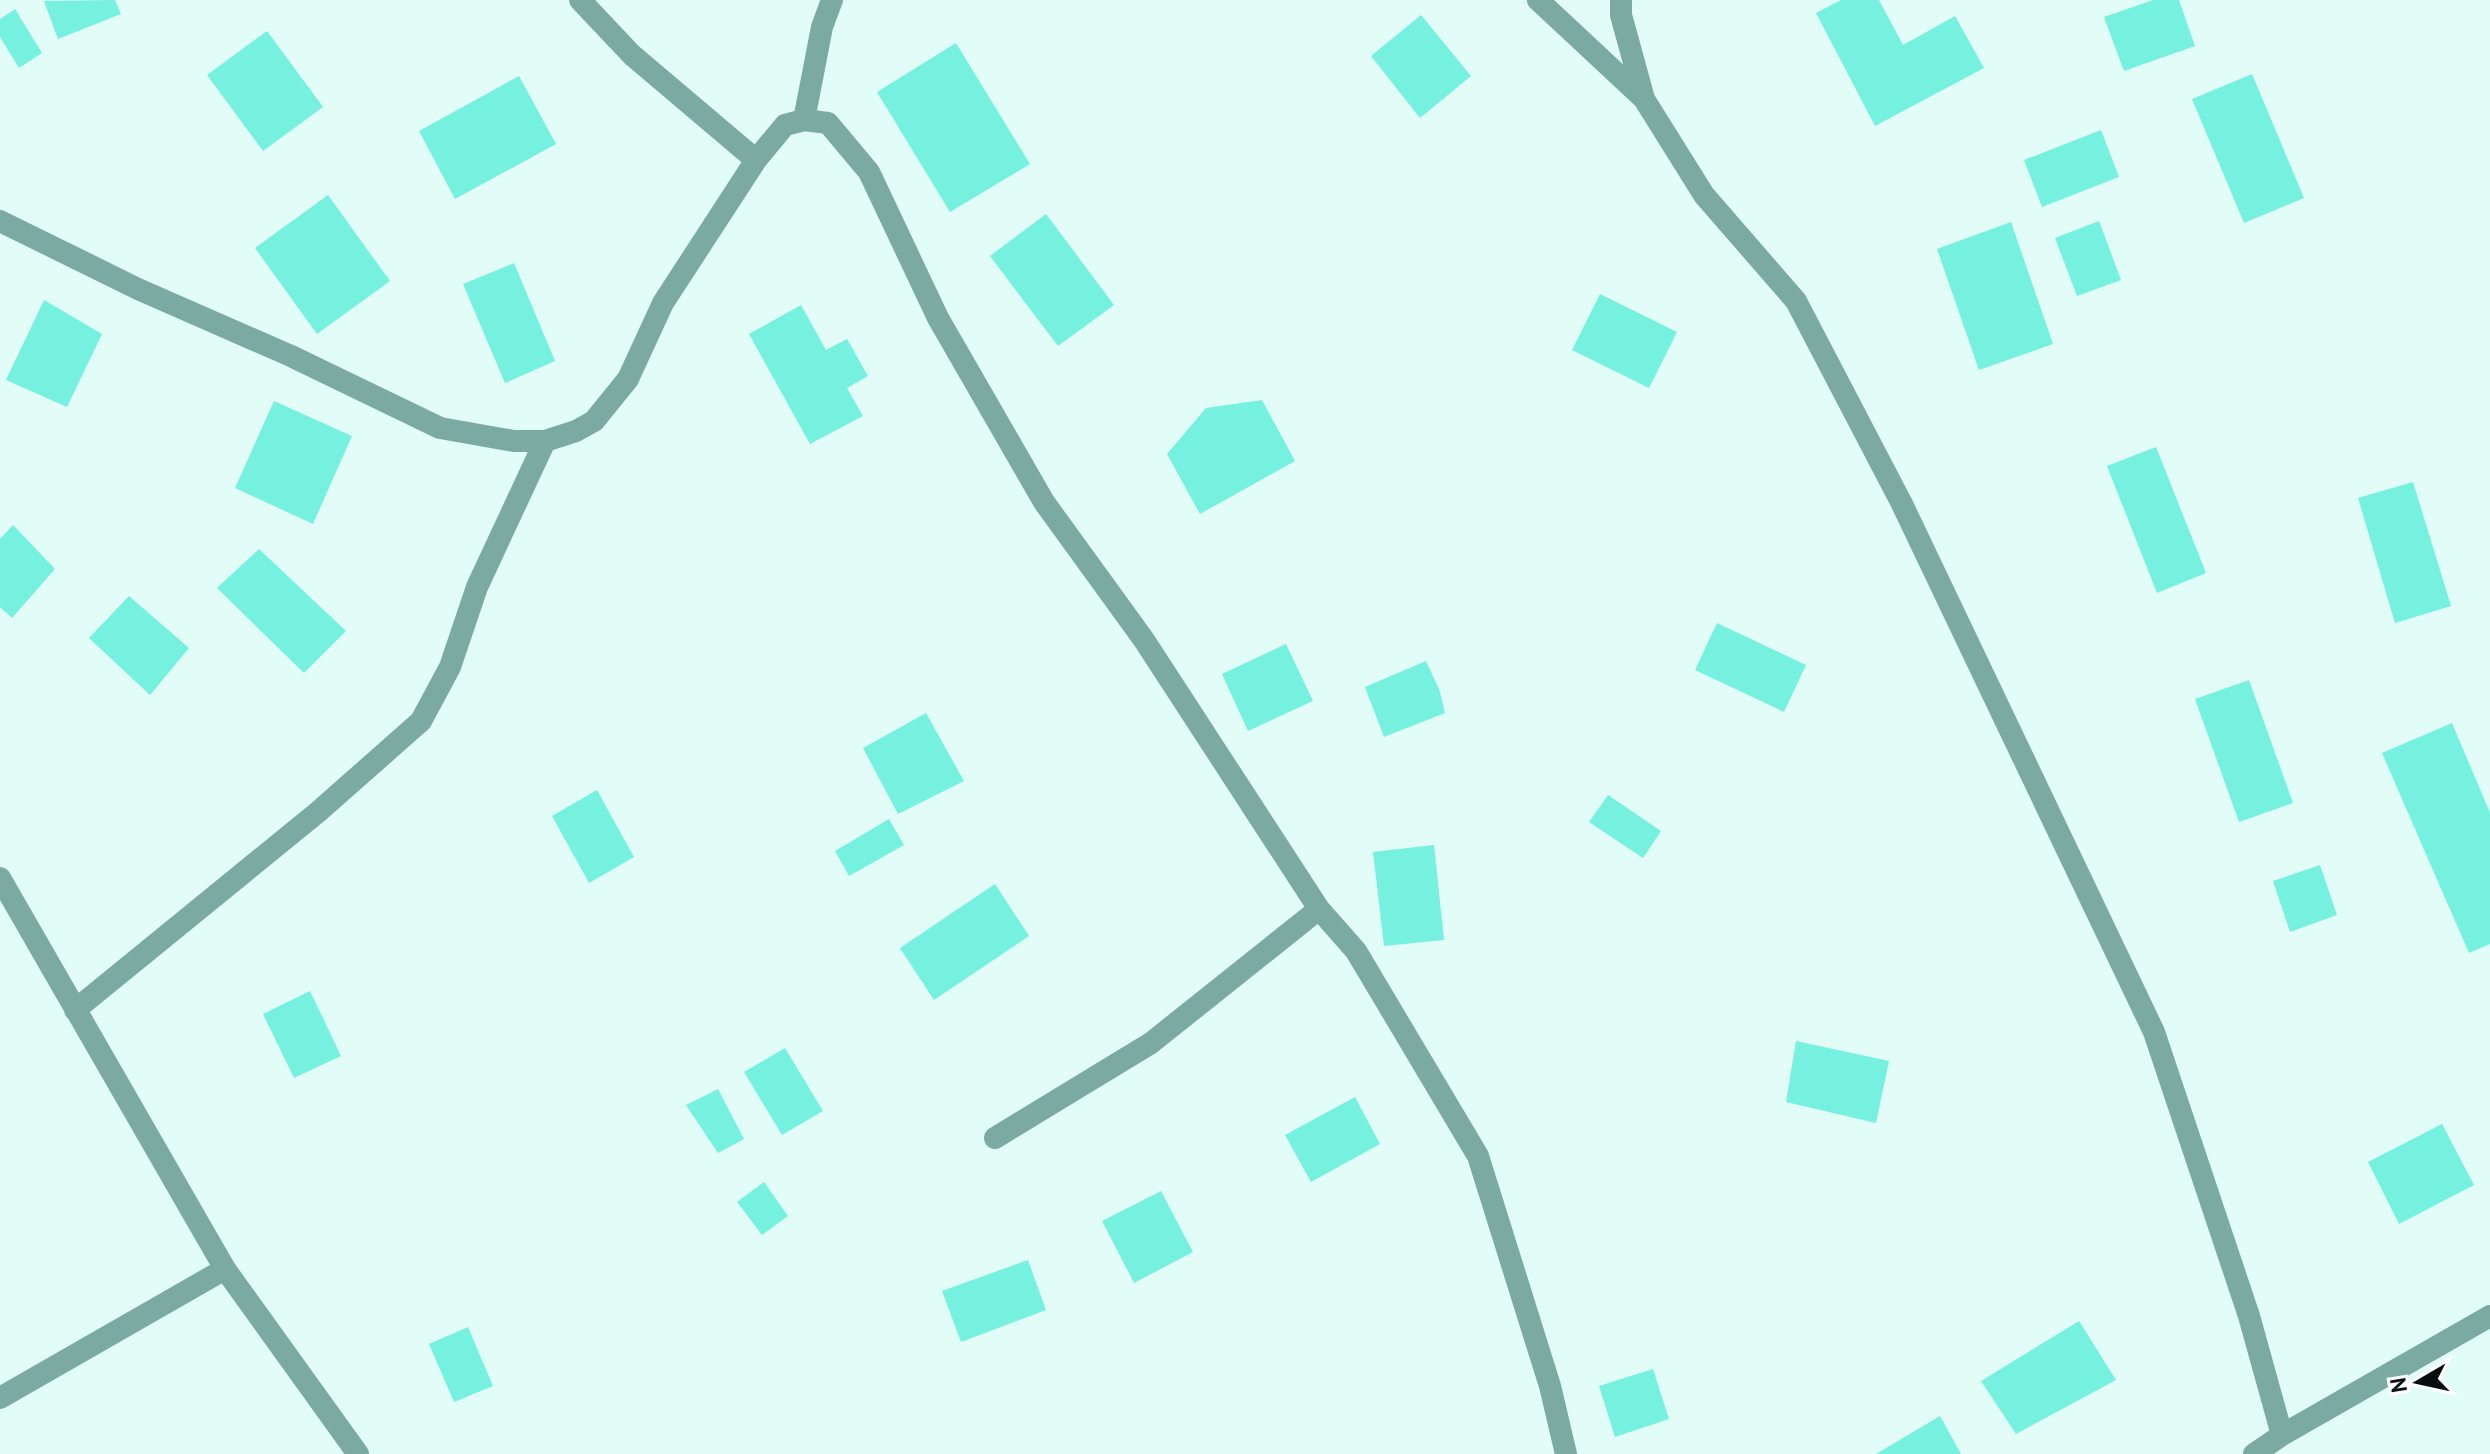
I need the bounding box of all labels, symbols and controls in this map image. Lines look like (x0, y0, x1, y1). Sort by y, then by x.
north arrow (2378, 1342, 2458, 1422)
text: N (2383, 1376, 2413, 1394)

